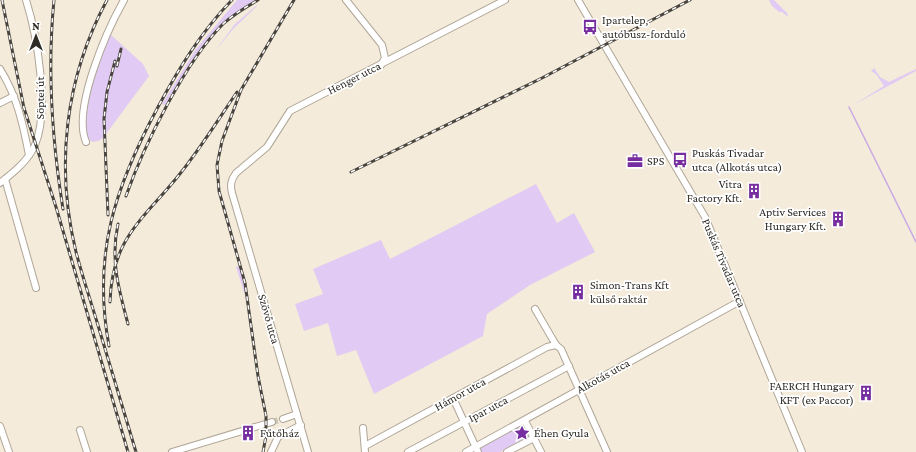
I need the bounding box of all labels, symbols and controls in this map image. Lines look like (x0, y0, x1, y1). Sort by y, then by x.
place label: Ipartelep, autóbusz-forduló (602, 13, 686, 41)
north arrow (16, 16, 56, 56)
bus stop icon: Ipartelep, autóbusz-forduló (581, 18, 599, 36)
text: N (32, 20, 40, 32)
street label: Henger utca (325, 58, 383, 97)
street label: Söptei út (33, 76, 47, 119)
place label: Puskás Tivadar utca (Alkotás utca) (692, 146, 782, 174)
bus stop icon: Puskás Tivadar utca (Alkotás utca) (671, 151, 689, 169)
office icon: SPS (626, 152, 644, 170)
place label: SPS (647, 154, 665, 168)
place label: Vitra Factory Kft. (687, 177, 742, 205)
building icon: Vitra Factory Kft. (745, 182, 763, 200)
place label: Aptiv Services Hungary Kft. (759, 205, 826, 233)
building icon: Aptiv Services Hungary Kft. (829, 210, 847, 228)
street label: Puskás Tivadar utca (699, 216, 749, 310)
place label: Simon-Trans Kft külső raktár (590, 278, 670, 306)
building icon: Simon-Trans Kft külső raktár (569, 283, 587, 301)
street label: Szövő utca (255, 293, 283, 346)
street label: Alkotás utca (574, 355, 632, 396)
street label: Hámor utca (432, 374, 488, 414)
place label: FAERCH Hungary KFT (ex Paccor) (769, 379, 854, 407)
building icon: FAERCH Hungary KFT (ex Paccor) (857, 384, 875, 402)
street label: Ipar utca (466, 393, 511, 425)
building icon: Fűtőház (239, 424, 257, 442)
place icon: Éhen Gyula (513, 424, 531, 442)
place label: Fűtőház (260, 426, 299, 440)
place label: Éhen Gyula (534, 426, 589, 440)

